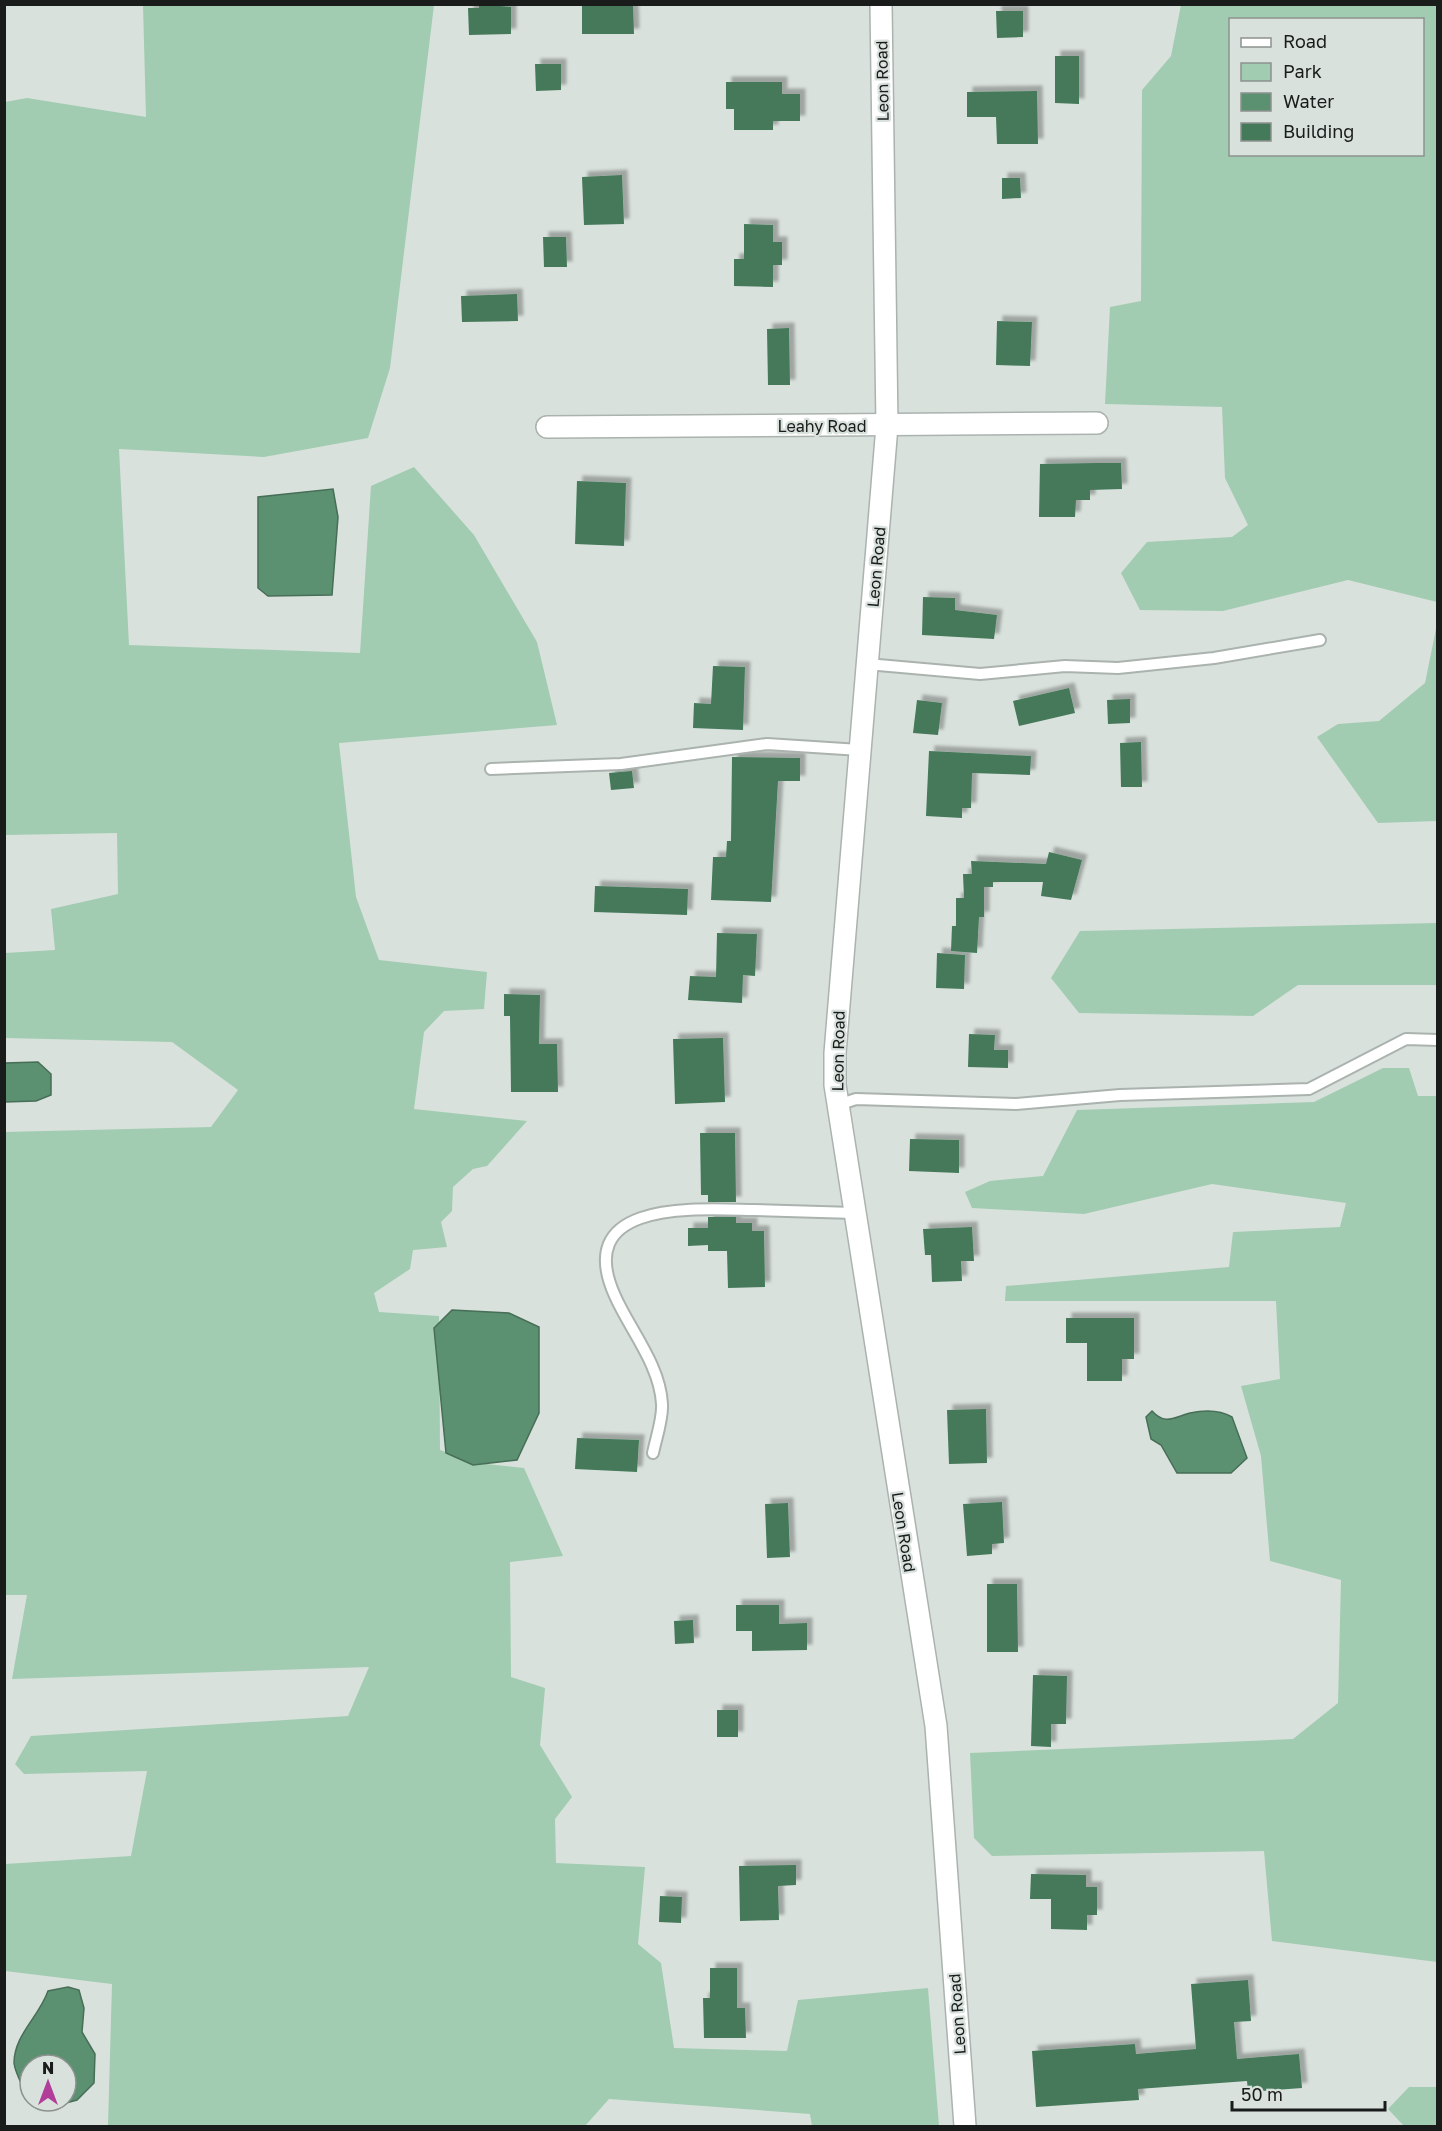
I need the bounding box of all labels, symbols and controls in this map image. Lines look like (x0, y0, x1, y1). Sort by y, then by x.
legend (1229, 18, 1424, 156)
text: Road (1283, 30, 1327, 52)
street label: Leon Road (871, 40, 893, 122)
text: Park (1283, 60, 1322, 82)
text: Water (1283, 90, 1334, 112)
text: Building (1283, 120, 1354, 142)
street label: Leahy Road (778, 416, 866, 436)
street label: Leon Road (863, 526, 889, 608)
street label: Leon Road (827, 1010, 849, 1092)
street label: Leon Road (888, 1490, 920, 1574)
street label: Leon Road (944, 1973, 970, 2055)
north arrow (18, 2053, 78, 2113)
text: N (42, 2058, 54, 2078)
scale bar (1232, 2074, 1385, 2112)
text: 50 m (1241, 2083, 1283, 2105)

